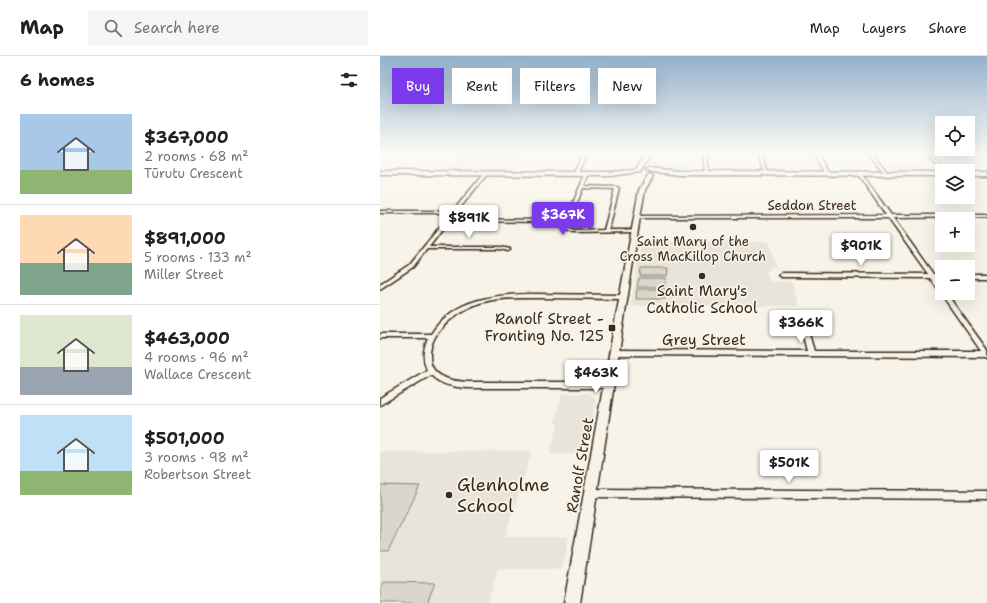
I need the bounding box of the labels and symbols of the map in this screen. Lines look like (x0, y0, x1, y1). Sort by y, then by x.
street label: Seddon Street (768, 197, 857, 214)
pin: $367K (535, 202, 591, 236)
pin: $891K (441, 205, 497, 239)
marker: Saint Mary of the Cross MacKillop Church (688, 222, 698, 232)
place label: Saint Mary of the Cross MacKillop Church (620, 233, 766, 265)
pin: $901K (833, 233, 889, 267)
marker: Saint Mary's Catholic School (697, 271, 707, 281)
place label: Saint Mary's Catholic School (647, 281, 758, 318)
place label: Ranolf Street - Fronting No. 125 (485, 309, 604, 346)
pin: $366K (773, 310, 829, 344)
marker: Ranolf Street - Fronting No. 125 (607, 323, 617, 333)
street label: Grey Street (662, 330, 746, 350)
pin: $463K (568, 360, 624, 394)
street label: Ranolf Street (562, 416, 598, 514)
pin: $501K (761, 450, 817, 484)
place label: Glenholme School (457, 473, 550, 518)
marker: Glenholme School (444, 490, 454, 500)

